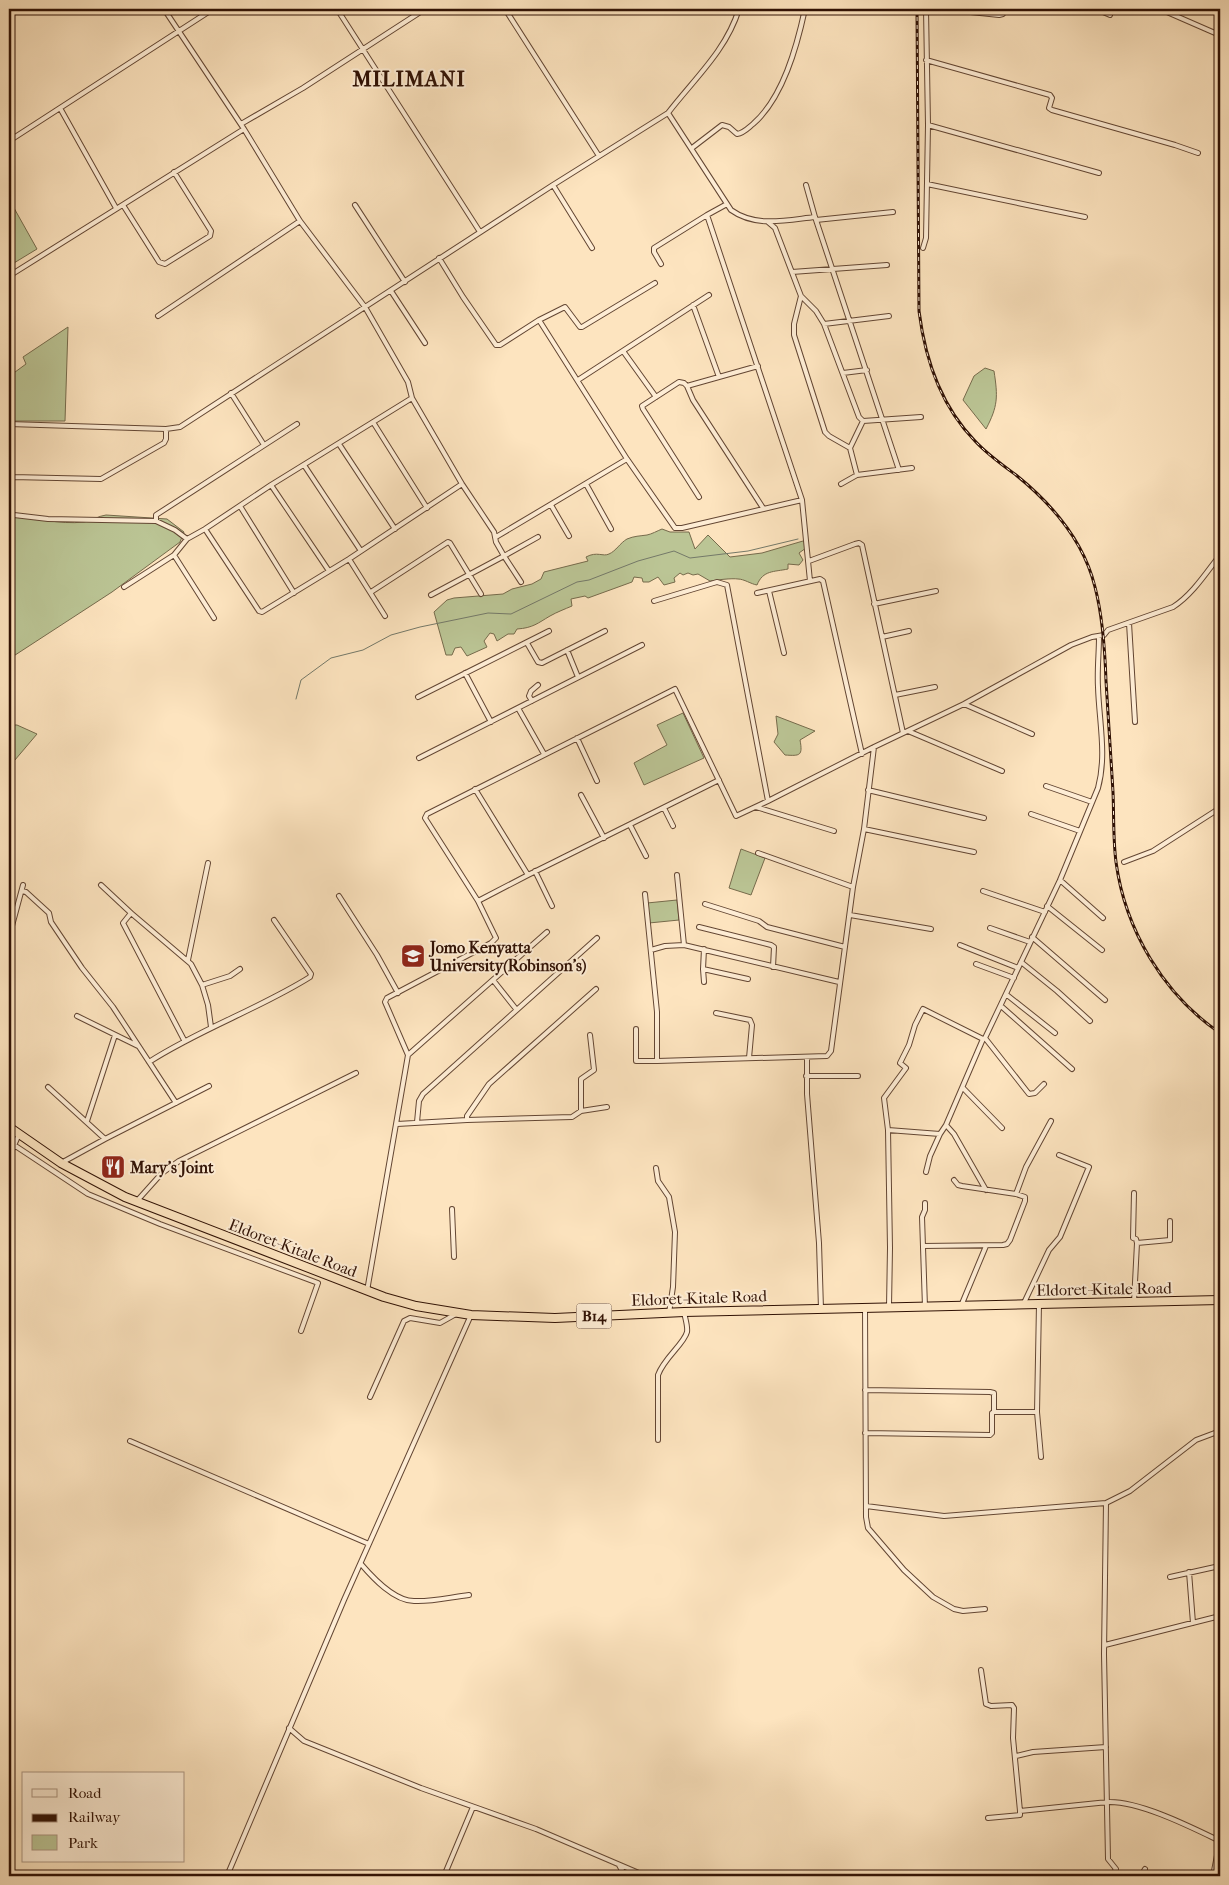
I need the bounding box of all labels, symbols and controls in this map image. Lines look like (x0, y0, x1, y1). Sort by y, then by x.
district label: MILIMANI (351, 67, 466, 91)
place label: Jomo Kenyatta University(Robinson's) (428, 938, 586, 976)
school or university icon: Jomo Kenyatta University(Robinson's) (400, 943, 426, 969)
restaurant icon: Mary's Joint (100, 1154, 126, 1180)
place label: Mary's Joint (129, 1158, 214, 1178)
street label: Eldoret-Kitale Road (226, 1215, 360, 1281)
street label: Eldoret-Kitale Road (1036, 1278, 1172, 1300)
street label: Eldoret-Kitale Road (631, 1286, 768, 1310)
road number: B14 (576, 1304, 612, 1328)
legend (22, 1772, 185, 1862)
text: Road (68, 1784, 102, 1802)
text: Railway (68, 1808, 121, 1826)
text: Park (68, 1834, 98, 1852)

